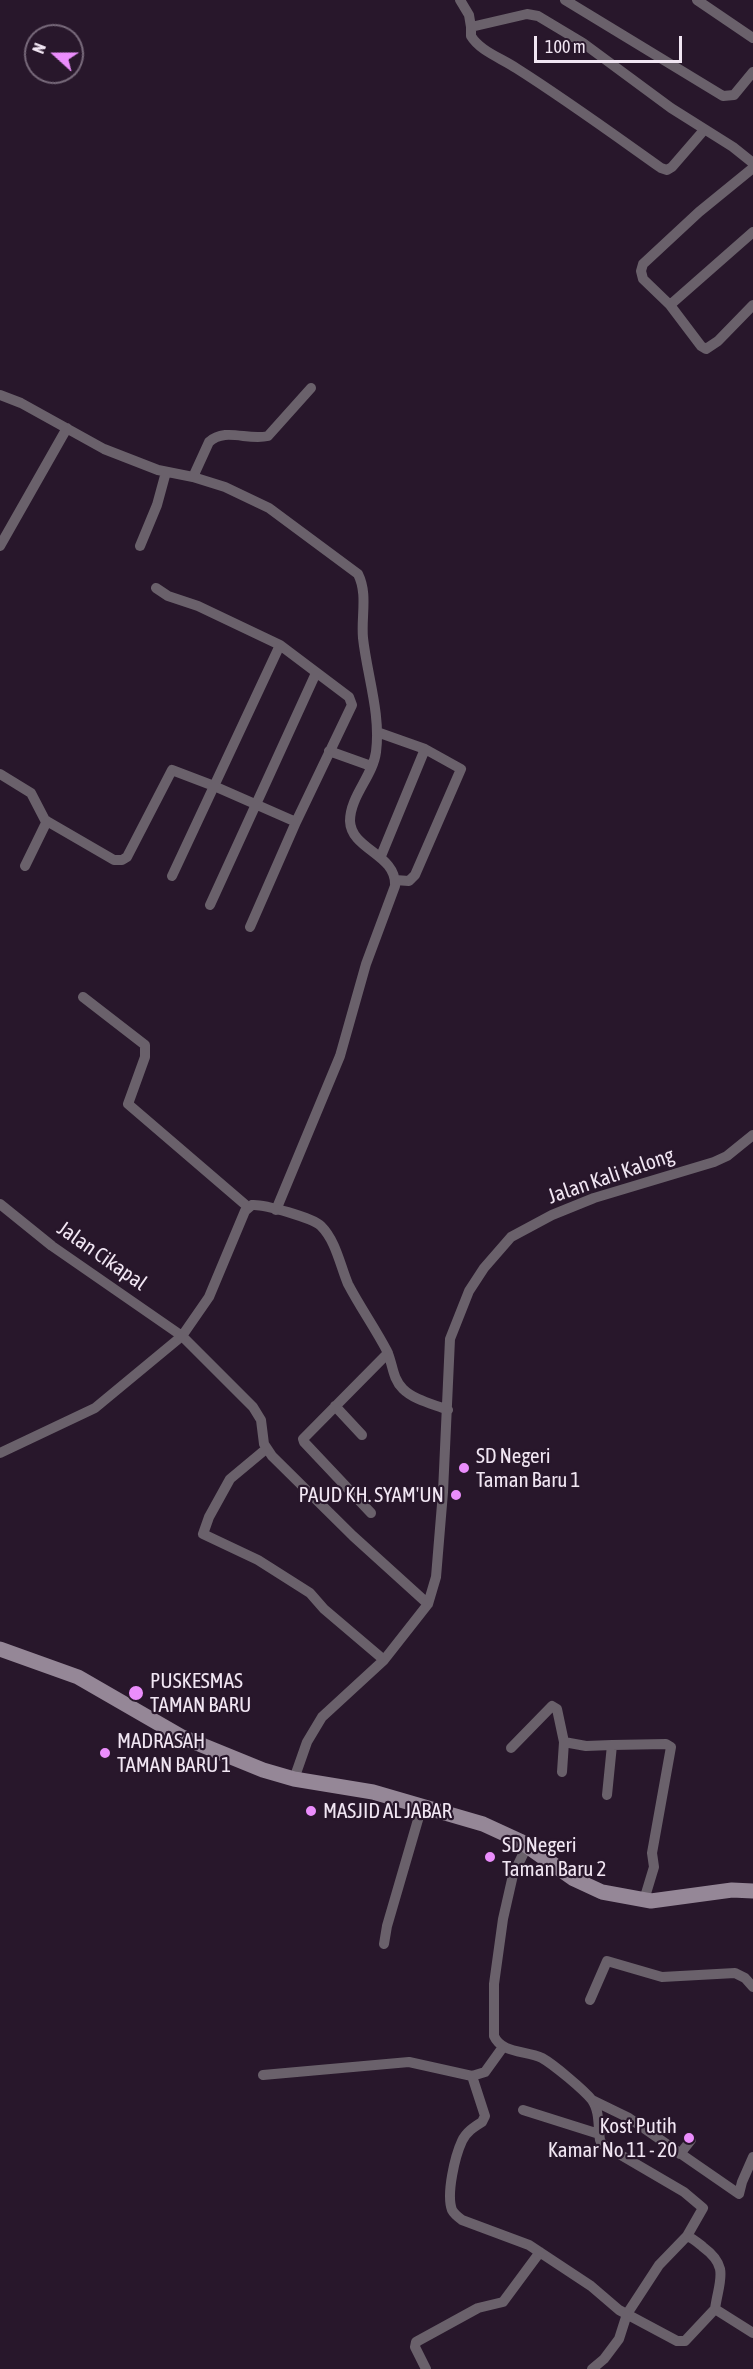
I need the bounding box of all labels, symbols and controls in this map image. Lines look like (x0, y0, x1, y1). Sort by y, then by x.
north arrow (24, 24, 84, 84)
scale bar (537, 24, 686, 62)
text: 100 m (545, 36, 586, 57)
text: N (29, 41, 49, 56)
street label: Jalan Kali Kalong (545, 1143, 677, 1209)
street label: Jalan Cikapal (52, 1216, 152, 1296)
place label: SD Negeri Taman Baru 1 (476, 1443, 580, 1493)
marker: SD Negeri Taman Baru 1 (457, 1461, 471, 1475)
place label: PAUD KH. SYAM'UN (298, 1482, 444, 1508)
marker: PAUD KH. SYAM'UN (449, 1488, 463, 1502)
place label: PUSKESMAS TAMAN BARU (150, 1668, 251, 1718)
marker: PUSKESMAS TAMAN BARU (127, 1684, 145, 1702)
place label: MADRASAH TAMAN BARU 1 (117, 1728, 231, 1778)
marker: MADRASAH TAMAN BARU 1 (98, 1746, 112, 1760)
place label: MASJID AL JABAR (323, 1798, 452, 1824)
marker: MASJID AL JABAR (304, 1804, 318, 1818)
place label: SD Negeri Taman Baru 2 (502, 1832, 606, 1882)
marker: SD Negeri Taman Baru 2 (483, 1850, 497, 1864)
place label: Kost Putih Kamar No 11 - 20 (548, 2113, 677, 2163)
marker: Kost Putih Kamar No 11 - 20 (682, 2131, 696, 2145)

